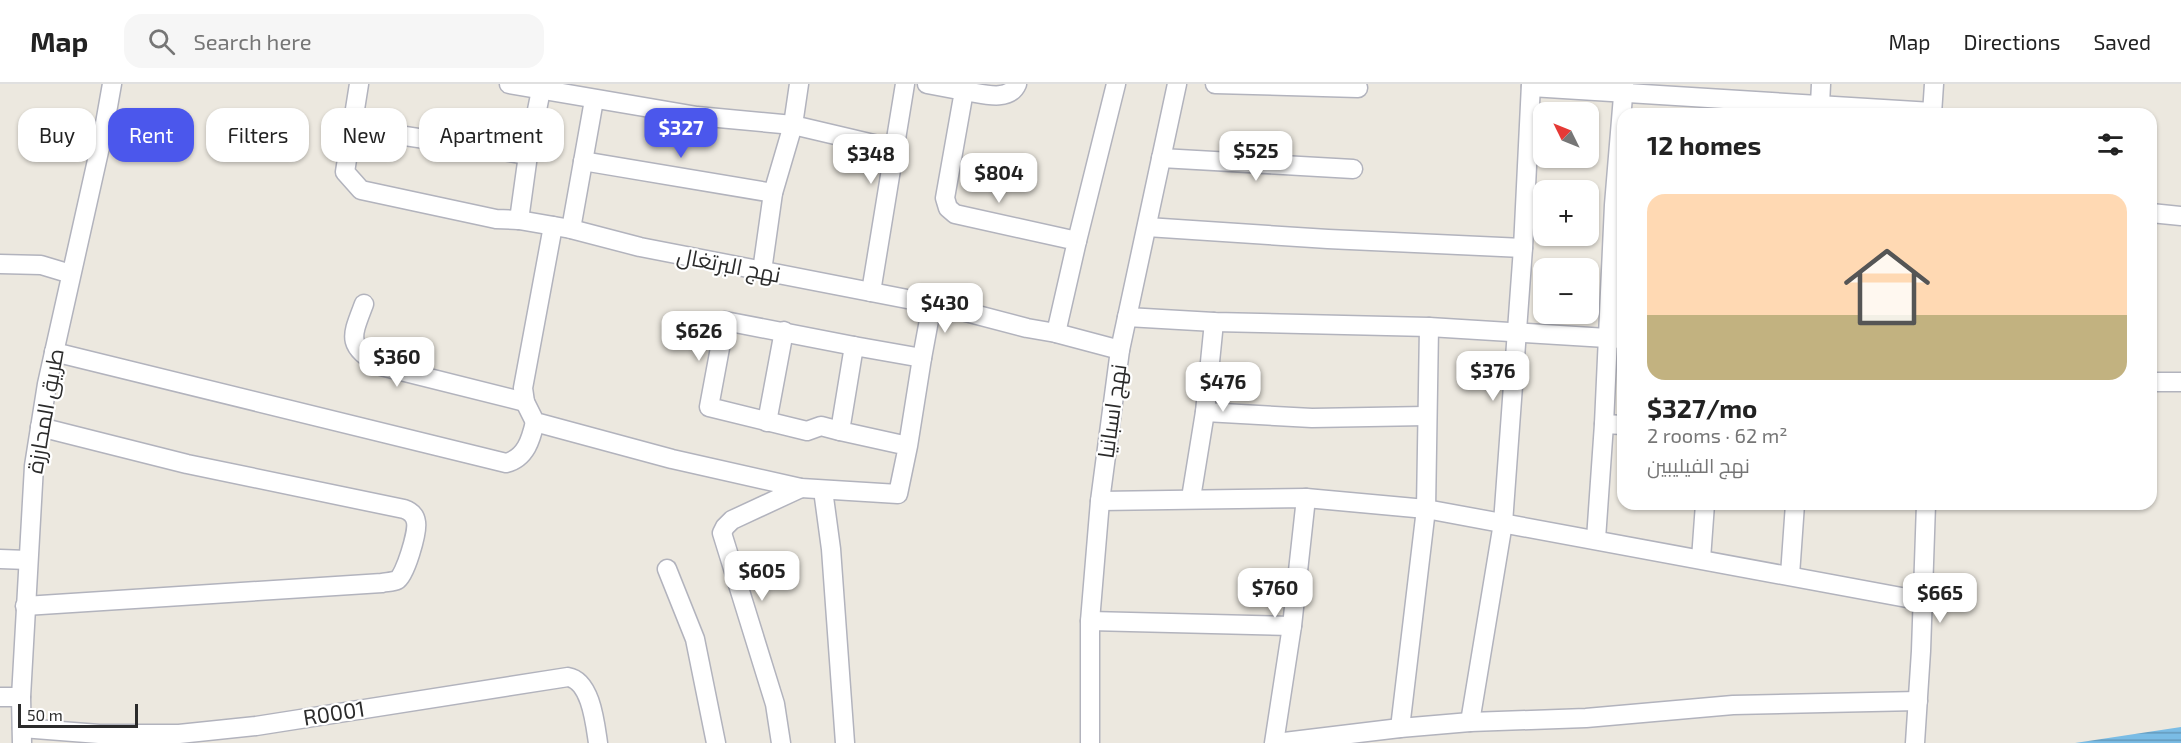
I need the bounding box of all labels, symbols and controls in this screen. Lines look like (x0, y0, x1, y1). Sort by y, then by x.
search box (124, 14, 544, 68)
text: Map (30, 24, 88, 58)
icon: search (145, 25, 178, 58)
text: Search here (193, 28, 312, 54)
text: Map (1888, 29, 1931, 54)
text: Directions (1964, 29, 2060, 54)
text: Saved (2093, 29, 2151, 54)
north arrow (1533, 102, 1599, 168)
map controls (1533, 102, 1599, 324)
chip: Buy (18, 108, 96, 162)
chip: Rent (108, 108, 194, 162)
chip: Filters (206, 108, 309, 162)
chip: New (321, 108, 407, 162)
chip: Apartment (419, 108, 564, 162)
pin: $327 (645, 108, 717, 159)
text: $327 (658, 115, 704, 139)
icon: filters (2094, 128, 2127, 161)
text: 12 homes (1647, 129, 1761, 160)
pin: $525 (1220, 131, 1292, 182)
pin: $348 (835, 134, 907, 185)
text: $525 (1233, 138, 1279, 162)
text: $348 (847, 141, 895, 165)
pin: $804 (963, 153, 1035, 204)
text: $804 (974, 160, 1024, 184)
button: + (1533, 180, 1599, 246)
icon: home (1833, 233, 1941, 341)
street label: نهج البرتغال (675, 241, 783, 290)
button: − (1533, 258, 1599, 324)
pin: $430 (909, 283, 981, 334)
text: $430 (921, 290, 969, 314)
pin: $626 (663, 311, 735, 362)
text: $626 (676, 318, 722, 342)
pin: $360 (361, 337, 433, 388)
text: $360 (373, 344, 421, 368)
street label: طريق المحارزة (20, 346, 70, 476)
pin: $376 (1457, 351, 1529, 402)
text: $376 (1470, 358, 1516, 382)
street label: نهج اسبانيا (1092, 362, 1133, 460)
pin: $476 (1187, 362, 1259, 413)
text: $476 (1200, 369, 1246, 393)
text: $327/mo (1647, 392, 1757, 423)
text: 2 rooms · 62 m² (1647, 423, 1787, 447)
text: نهج الفيليبين (1647, 453, 1750, 477)
pin: $605 (726, 551, 798, 602)
text: $605 (738, 558, 786, 582)
pin: $760 (1239, 568, 1311, 619)
pin: $665 (1904, 573, 1976, 624)
text: $760 (1252, 575, 1298, 599)
text: $665 (1917, 580, 1963, 604)
street label: R0001 (301, 694, 367, 730)
scale bar (18, 701, 138, 728)
text: 50 m (27, 705, 63, 724)

